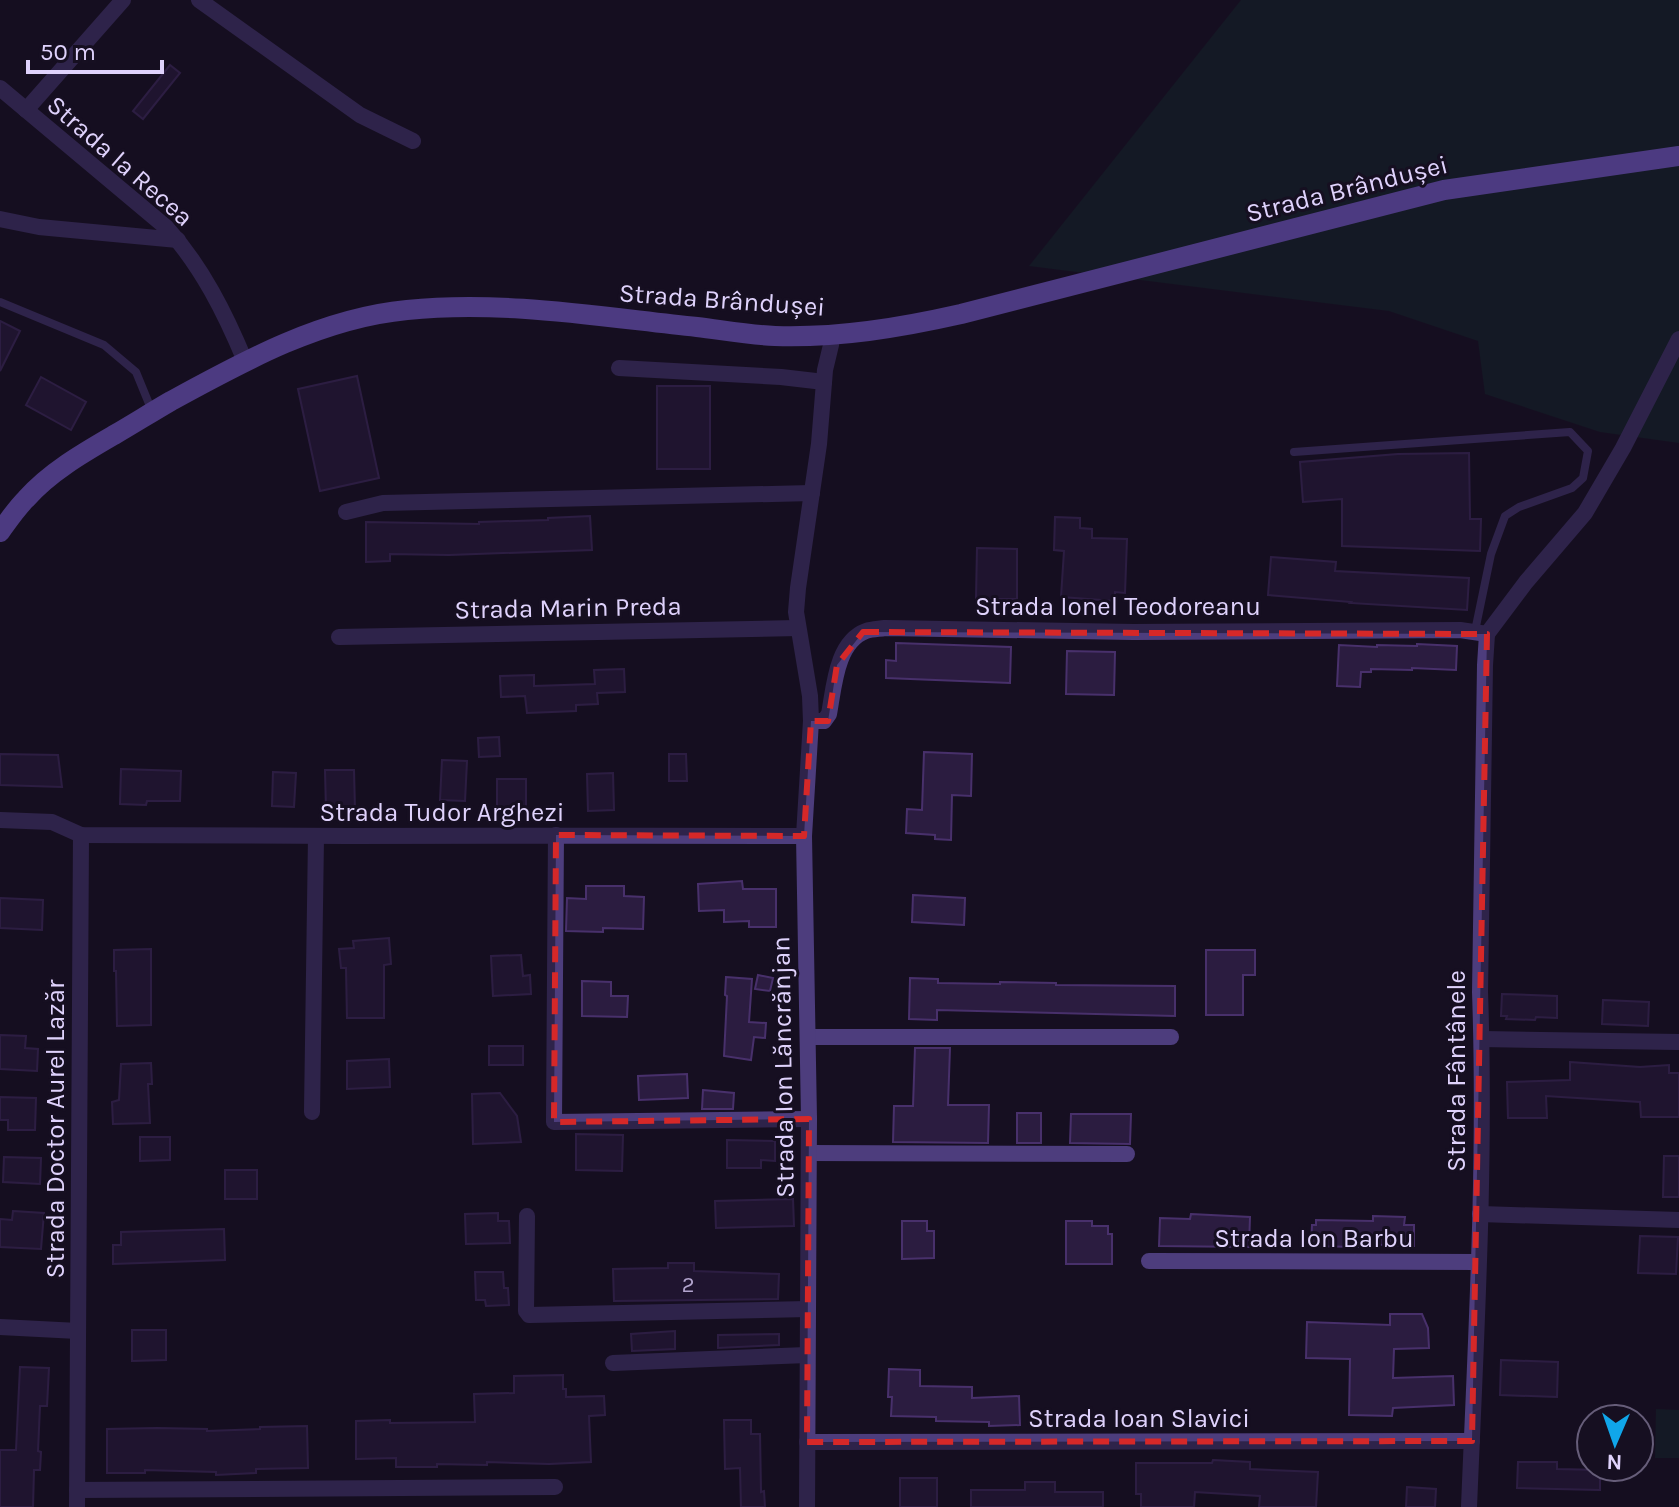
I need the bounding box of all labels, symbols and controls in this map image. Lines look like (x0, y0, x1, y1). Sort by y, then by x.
scale bar (28, 24, 162, 74)
text: 50 m (40, 38, 96, 66)
street label: Strada la Recea (41, 89, 199, 233)
street label: Strada Brândușei (1243, 149, 1451, 229)
street label: Strada Brândușei (618, 277, 826, 323)
street label: Strada Marin Preda (454, 591, 682, 625)
street label: Strada Ionel Teodoreanu (975, 591, 1261, 622)
street label: Strada Tudor Arghezi (320, 797, 564, 828)
street label: Strada Ion Lăncrănjan (765, 936, 801, 1198)
street label: Strada Fântânele (1441, 970, 1472, 1172)
street label: Strada Doctor Aurel Lazăr (40, 979, 71, 1278)
street label: Strada Ion Barbu (1214, 1223, 1414, 1254)
house number: 2 (682, 1272, 694, 1298)
street label: Strada Ioan Slavici (1028, 1403, 1250, 1434)
north arrow (1575, 1403, 1655, 1483)
text: N (1606, 1449, 1623, 1475)

